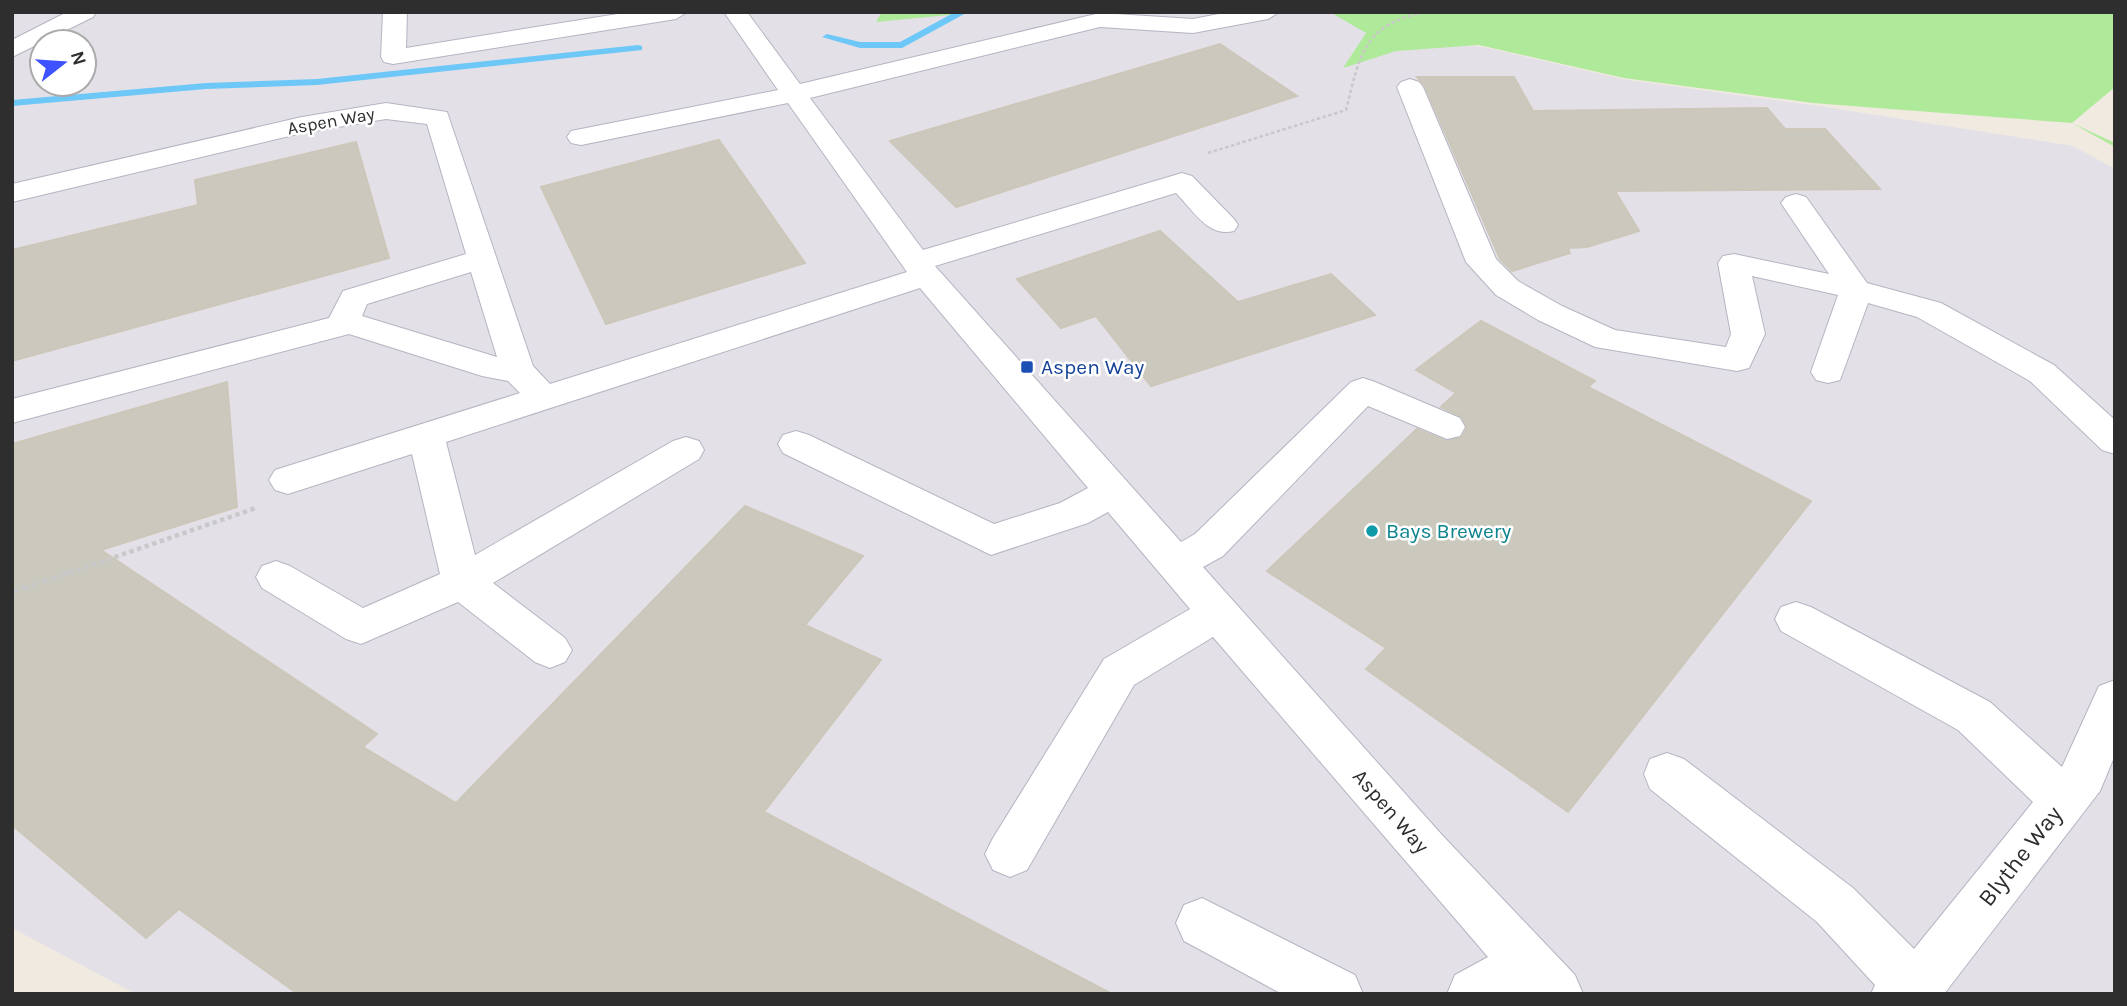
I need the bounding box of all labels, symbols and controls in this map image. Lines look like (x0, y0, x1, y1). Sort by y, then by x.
north arrow (28, 28, 98, 98)
text: N (66, 49, 91, 68)
street label: Aspen Way (286, 102, 377, 140)
place label: Aspen Way (1041, 355, 1144, 379)
marker: Aspen Way (1019, 359, 1035, 375)
place label: Bays Brewery (1386, 519, 1511, 543)
marker: Bays Brewery (1364, 523, 1380, 539)
street label: Aspen Way (1348, 764, 1434, 858)
street label: Blythe Way (1972, 800, 2068, 912)

